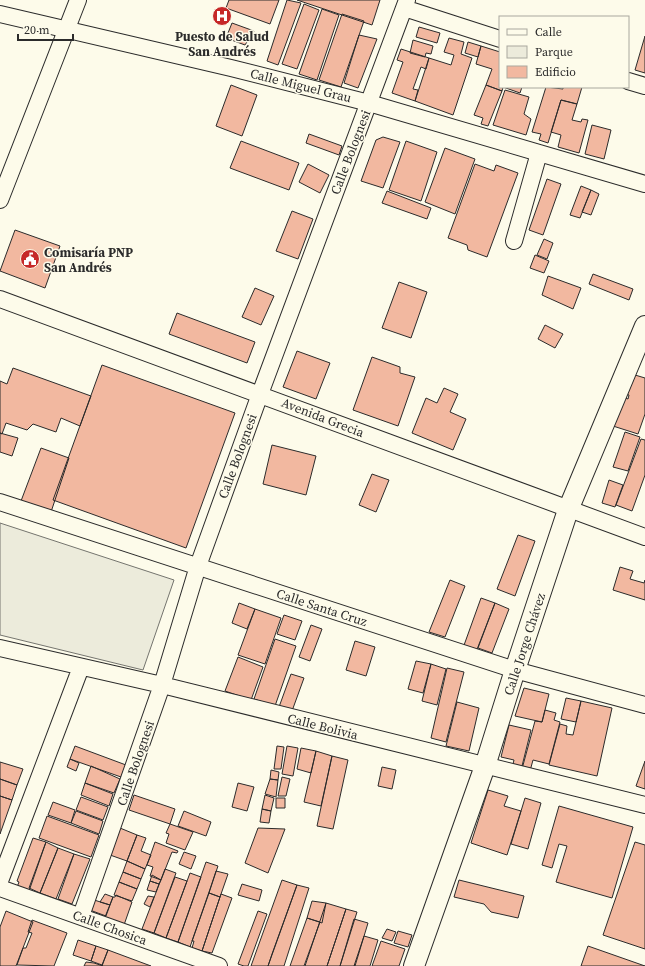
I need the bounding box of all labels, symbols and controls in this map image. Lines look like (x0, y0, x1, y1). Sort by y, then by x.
hospital icon: Puesto de Salud San Andrés (211, 5, 233, 27)
scale bar (18, 16, 73, 42)
legend (499, 16, 629, 88)
text: 20 m (24, 22, 50, 38)
text: Calle (535, 24, 562, 40)
place label: Puesto de Salud San Andrés (175, 28, 269, 60)
text: Parque (535, 44, 573, 60)
text: Edificio (535, 64, 576, 80)
street label: Calle Miguel Grau (248, 65, 354, 106)
street label: Calle Bolognesi (327, 107, 374, 197)
place label: Comisaría PNP San Andrés (44, 244, 133, 276)
public building icon: Comisaría PNP San Andrés (19, 248, 41, 270)
street label: Avenida Grecia (279, 394, 367, 441)
street label: Calle Bolognesi (214, 411, 261, 501)
street label: Calle Santa Cruz (274, 585, 369, 630)
street label: Calle Jorge Chávez (500, 591, 549, 698)
street label: Calle Bolivia (286, 710, 360, 744)
street label: Calle Bolognesi (113, 718, 158, 808)
street label: Calle Chosica (70, 906, 150, 949)

